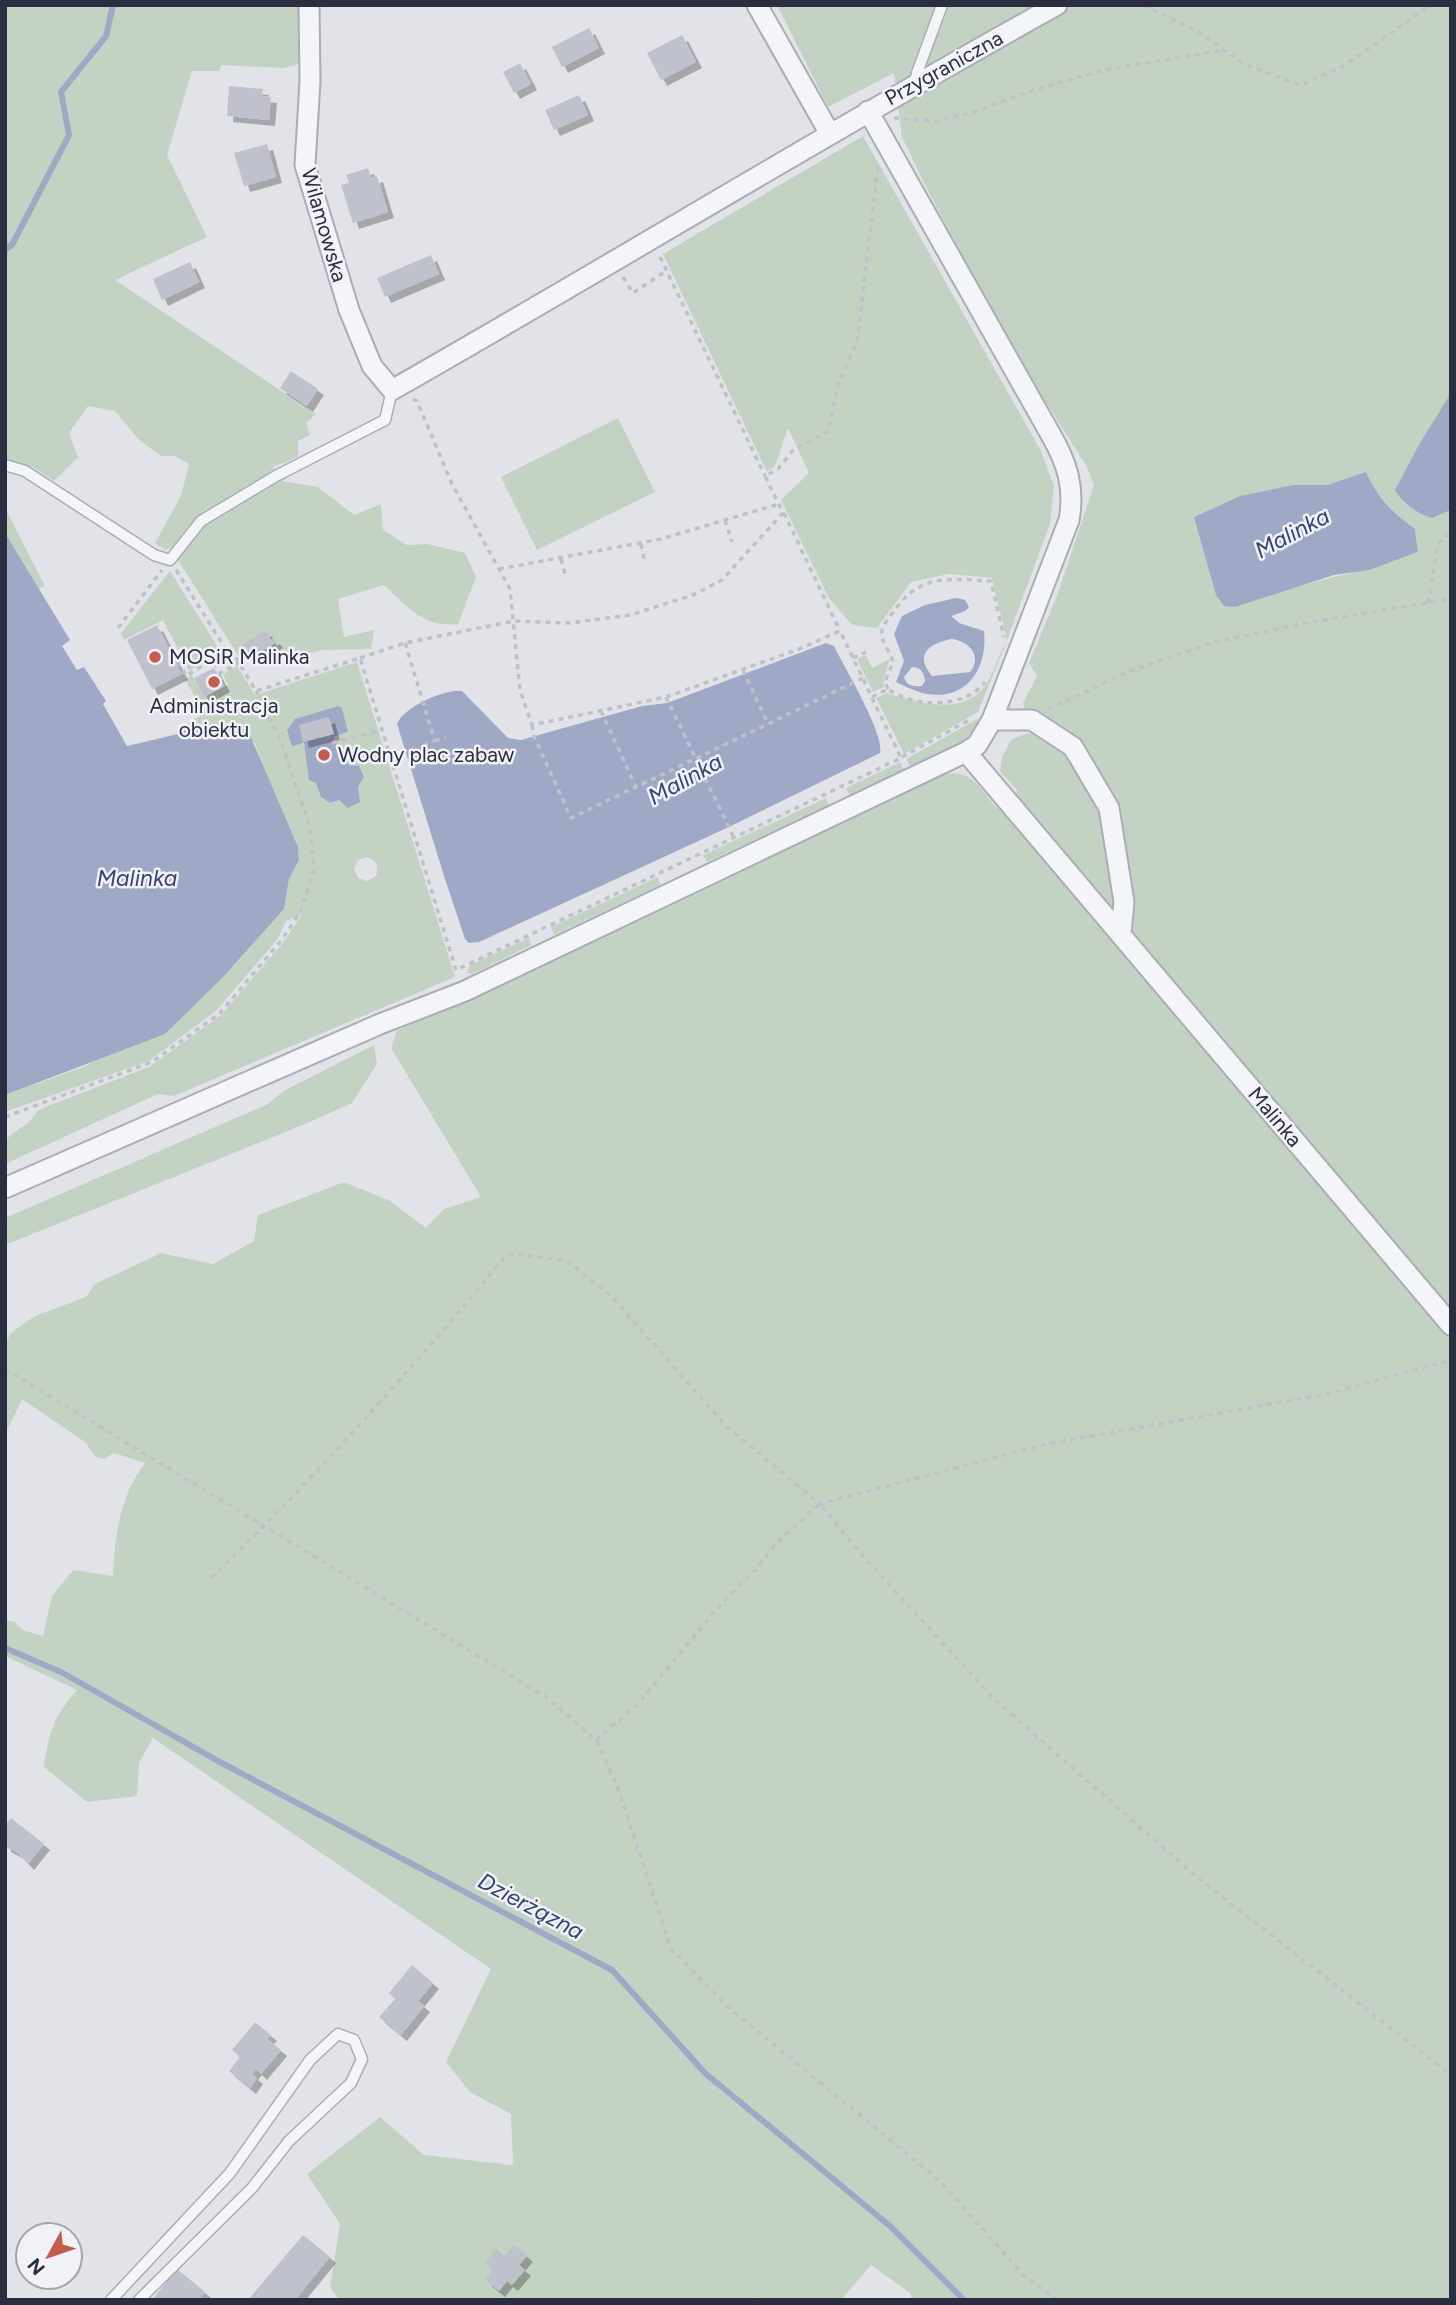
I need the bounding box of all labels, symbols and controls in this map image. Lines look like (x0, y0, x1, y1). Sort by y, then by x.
street label: Przygraniczna (880, 25, 1007, 110)
street label: Wilamowska (296, 165, 353, 285)
water label: Malinka (1250, 502, 1334, 564)
place label: MOSiR Malinka (169, 644, 310, 669)
marker: MOSiR Malinka (147, 649, 163, 665)
marker: Administracja obiektu (206, 674, 222, 690)
place label: Administracja obiektu (150, 693, 278, 742)
place label: Wodny plac zabaw (338, 742, 515, 767)
marker: Wodny plac zabaw (316, 747, 332, 763)
water label: Malinka (643, 747, 727, 811)
water label: Malinka (97, 864, 177, 892)
street label: Malinka (1243, 1082, 1308, 1152)
water label: Dzierżązna (474, 1867, 588, 1945)
north arrow (14, 2221, 84, 2291)
text: N (23, 2254, 50, 2280)

